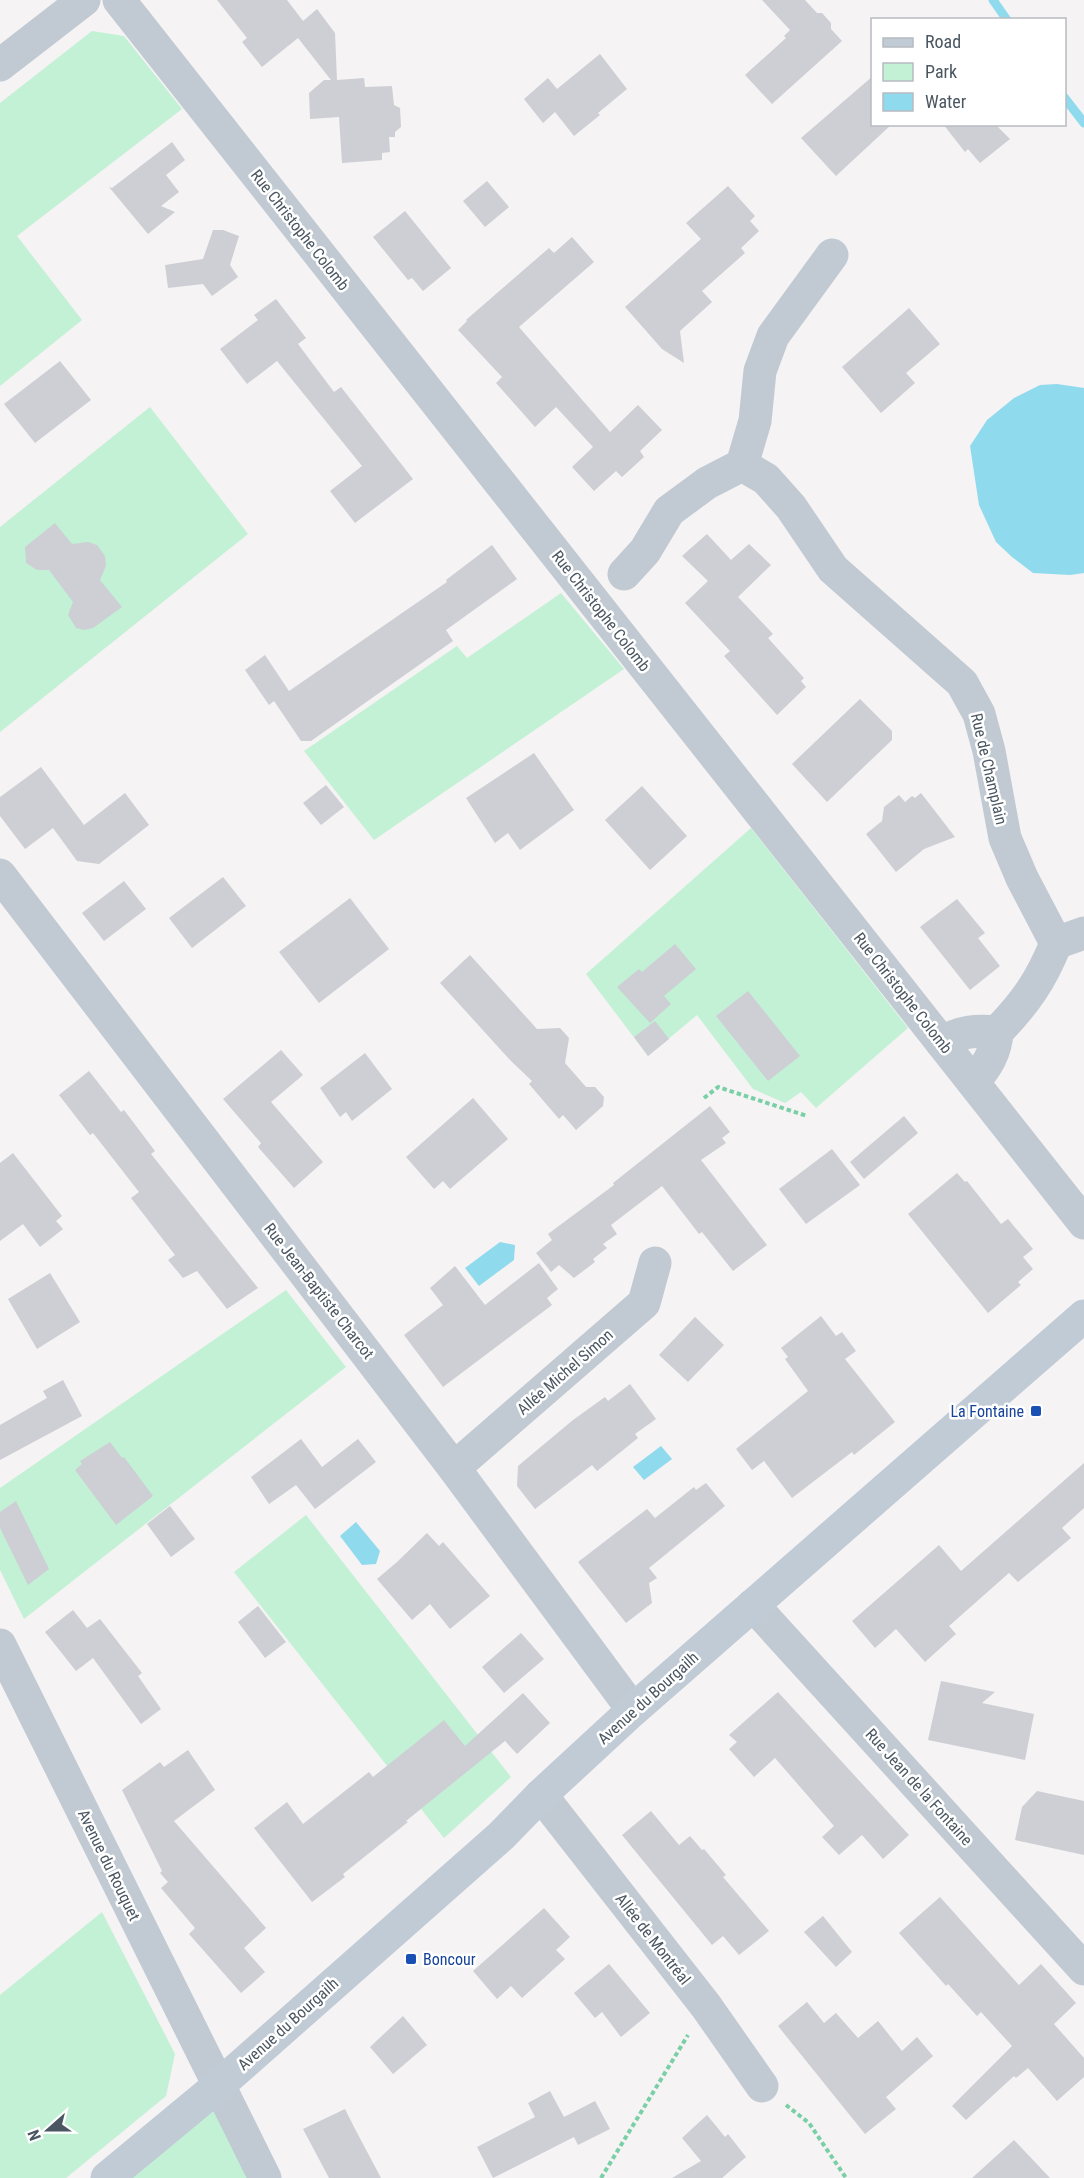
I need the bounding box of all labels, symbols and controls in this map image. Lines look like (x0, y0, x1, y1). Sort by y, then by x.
legend (871, 18, 1066, 126)
text: Road (925, 31, 961, 52)
text: Park (925, 61, 957, 82)
text: Water (925, 91, 967, 112)
street label: Rue Christophe Colomb (247, 166, 353, 294)
street label: Rue Christophe Colomb (548, 547, 654, 675)
street label: Rue de Champlain (967, 711, 1011, 827)
street label: Rue Christophe Colomb (850, 929, 956, 1057)
street label: Rue Jean-Baptiste Charcot (260, 1219, 378, 1363)
street label: Allée Michel Simon (513, 1325, 617, 1419)
place label: La Fontaine (950, 1402, 1024, 1421)
marker: La Fontaine (1029, 1404, 1043, 1418)
street label: Avenue du Bourgailh (594, 1648, 702, 1748)
street label: Rue Jean de la Fontaine (862, 1725, 976, 1849)
street label: Avenue du Rouquet (74, 1806, 144, 1924)
street label: Allée de Montréal (611, 1890, 695, 1988)
place label: Boncour (423, 1950, 476, 1969)
marker: Boncour (404, 1952, 418, 1966)
street label: Avenue du Bourgailh (234, 1974, 342, 2074)
north arrow (18, 2100, 78, 2160)
text: N (24, 2127, 45, 2143)

